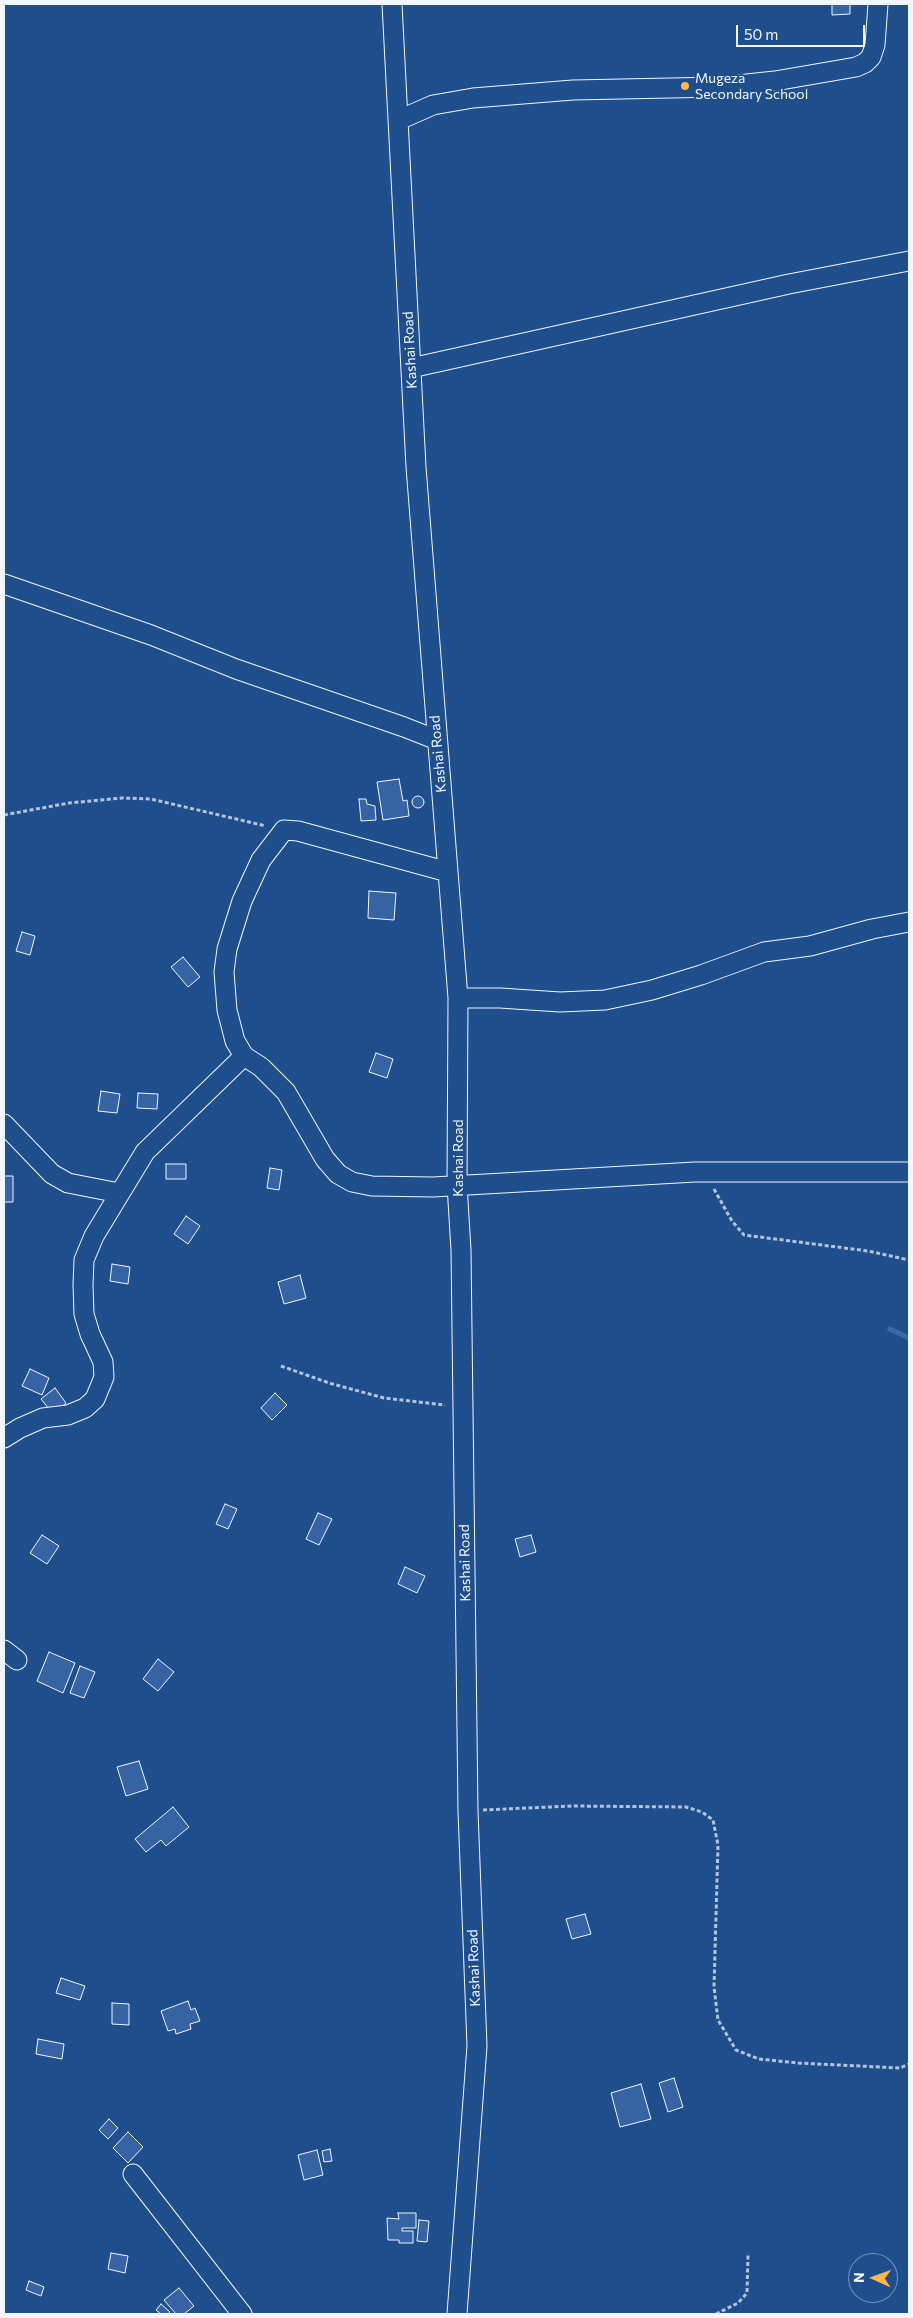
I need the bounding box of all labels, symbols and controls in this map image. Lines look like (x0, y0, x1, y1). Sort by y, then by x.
scale bar (738, 15, 867, 47)
text: 50 m (744, 25, 778, 43)
place label: Mugeza Secondary School (695, 70, 808, 102)
marker: Mugeza Secondary School (679, 80, 691, 92)
street label: Kashai Road (400, 311, 420, 389)
street label: Kashai Road (426, 715, 450, 793)
street label: Kashai Road (450, 1119, 466, 1197)
street label: Kashai Road (456, 1524, 474, 1602)
street label: Kashai Road (464, 1929, 484, 2007)
north arrow (848, 2253, 898, 2303)
text: N (850, 2272, 867, 2283)

